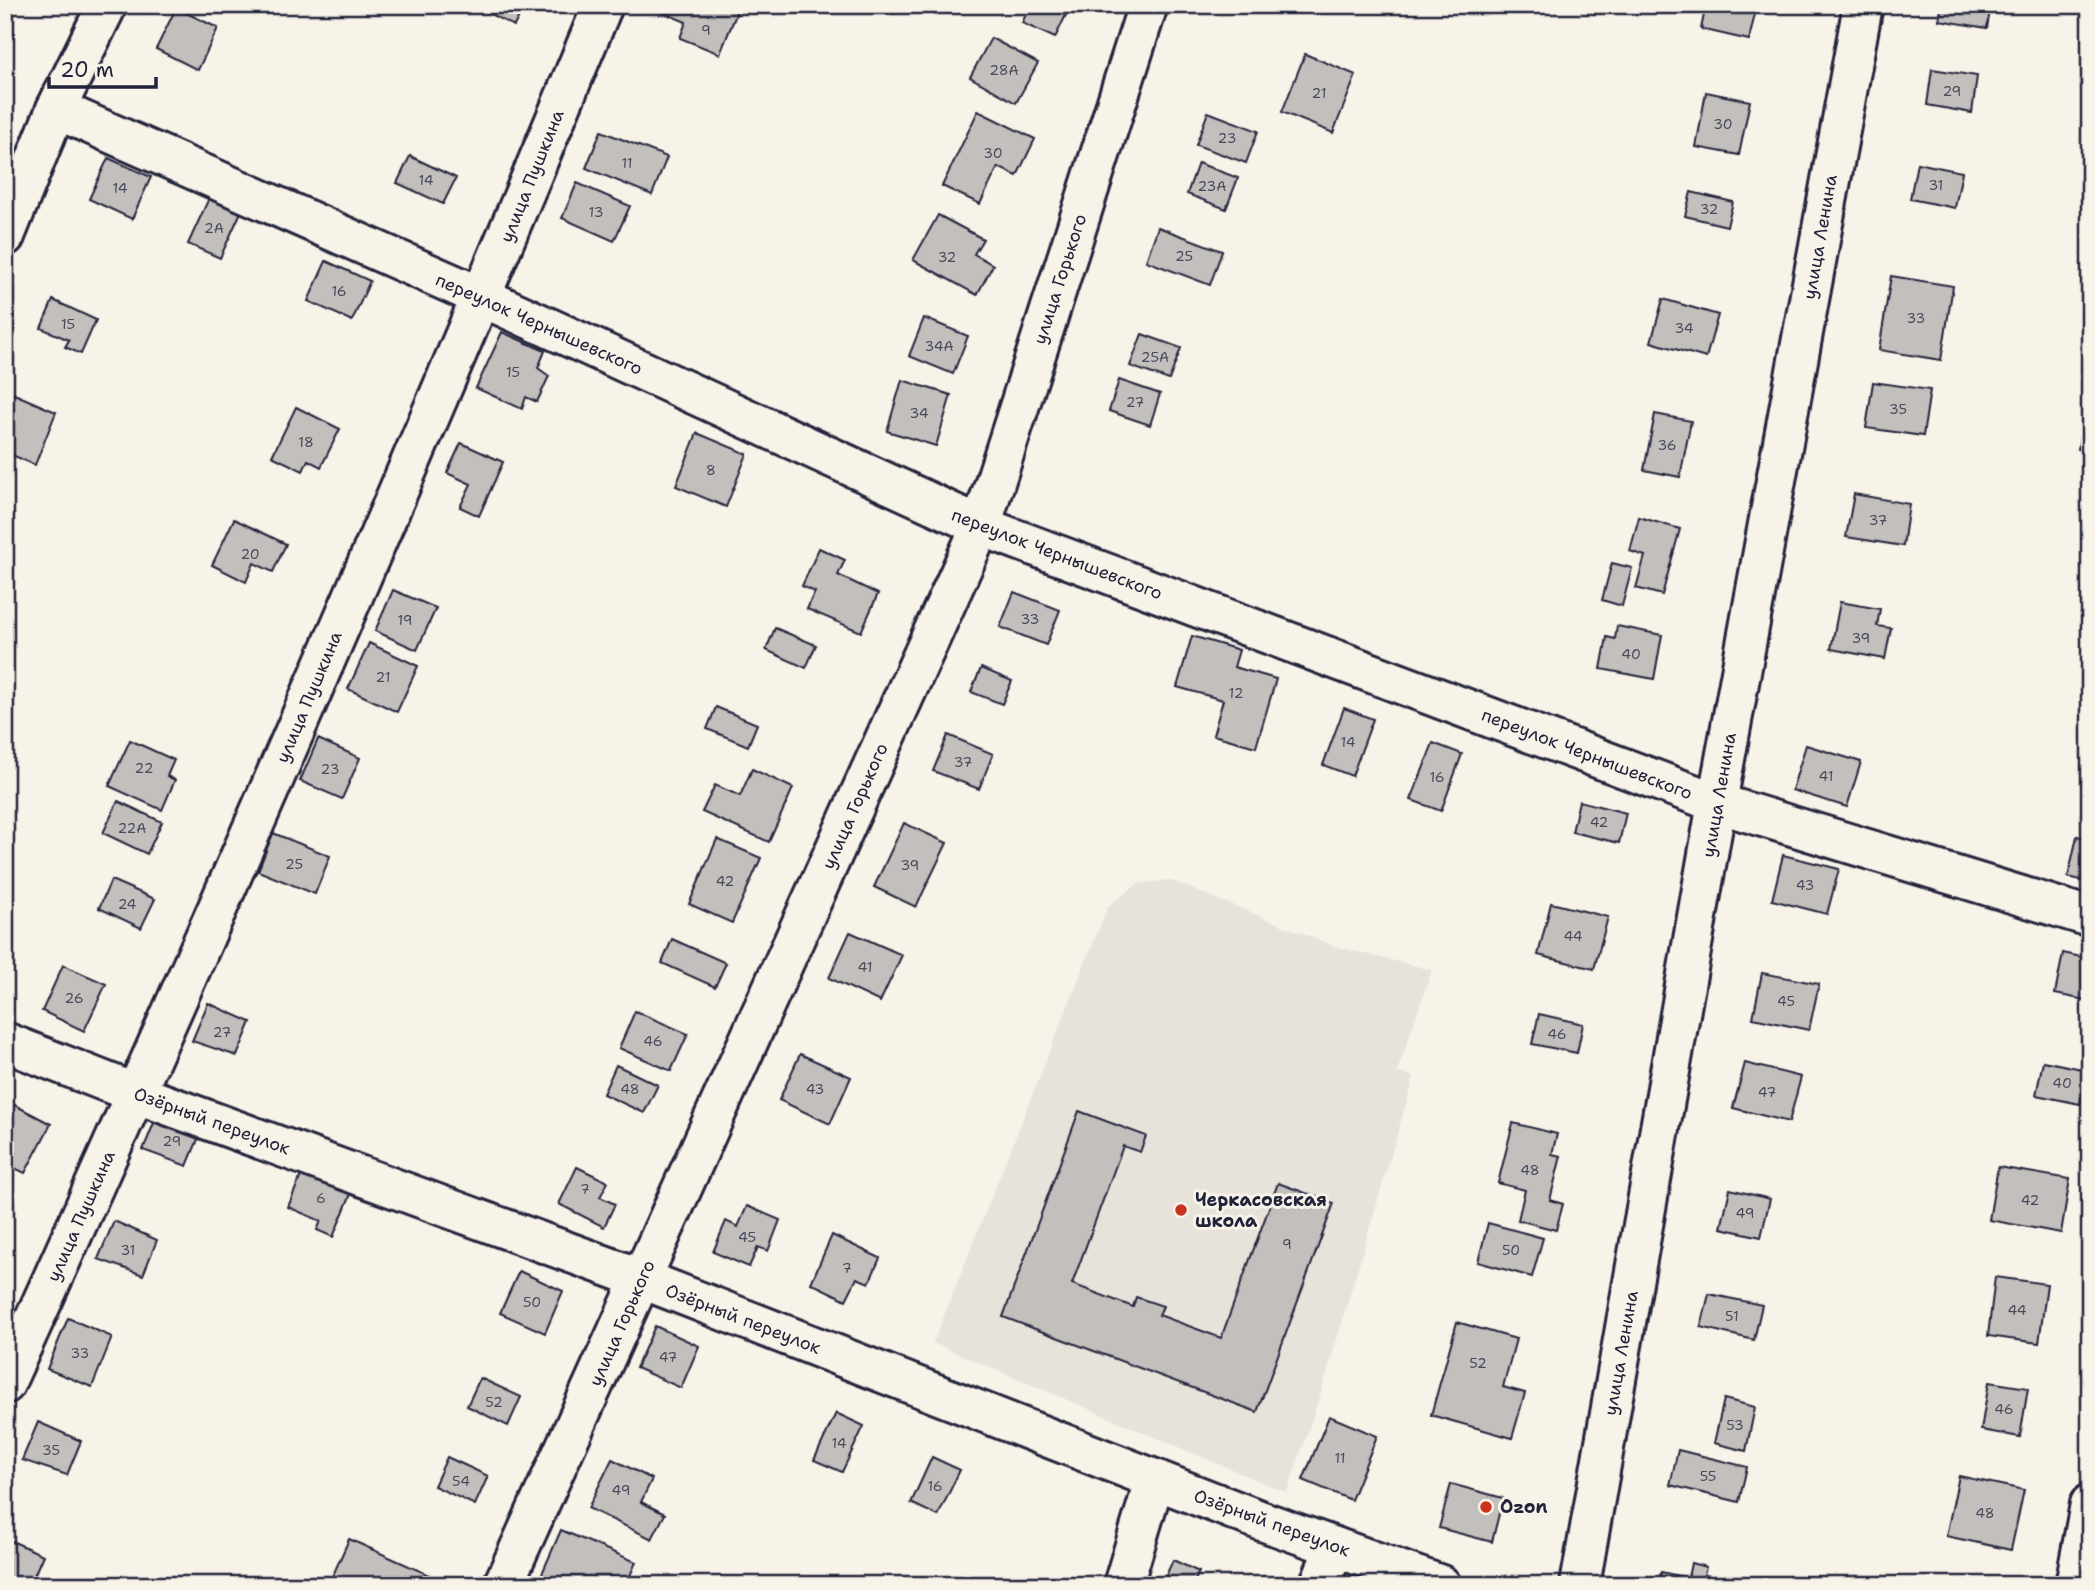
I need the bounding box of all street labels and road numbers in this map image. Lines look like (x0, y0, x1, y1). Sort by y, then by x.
street label: улица Пушкина (494, 106, 570, 246)
street label: улица Ленина (1797, 173, 1843, 301)
street label: улица Горького (1028, 211, 1092, 347)
street label: переулок Чернышевского (432, 267, 646, 381)
street label: переулок Чернышевского (948, 503, 1166, 605)
street label: улица Пушкина (270, 627, 348, 767)
street label: переулок Чернышевского (1478, 703, 1696, 805)
street label: улица Ленина (1696, 731, 1742, 859)
street label: улица Горького (816, 739, 894, 873)
street label: Озёрный переулок (131, 1082, 294, 1161)
street label: улица Пушкина (41, 1147, 121, 1285)
street label: улица Горького (583, 1256, 661, 1390)
street label: Озёрный переулок (662, 1278, 825, 1360)
street label: улица Ленина (1598, 1289, 1644, 1417)
street label: Озёрный переулок (1191, 1484, 1354, 1563)

